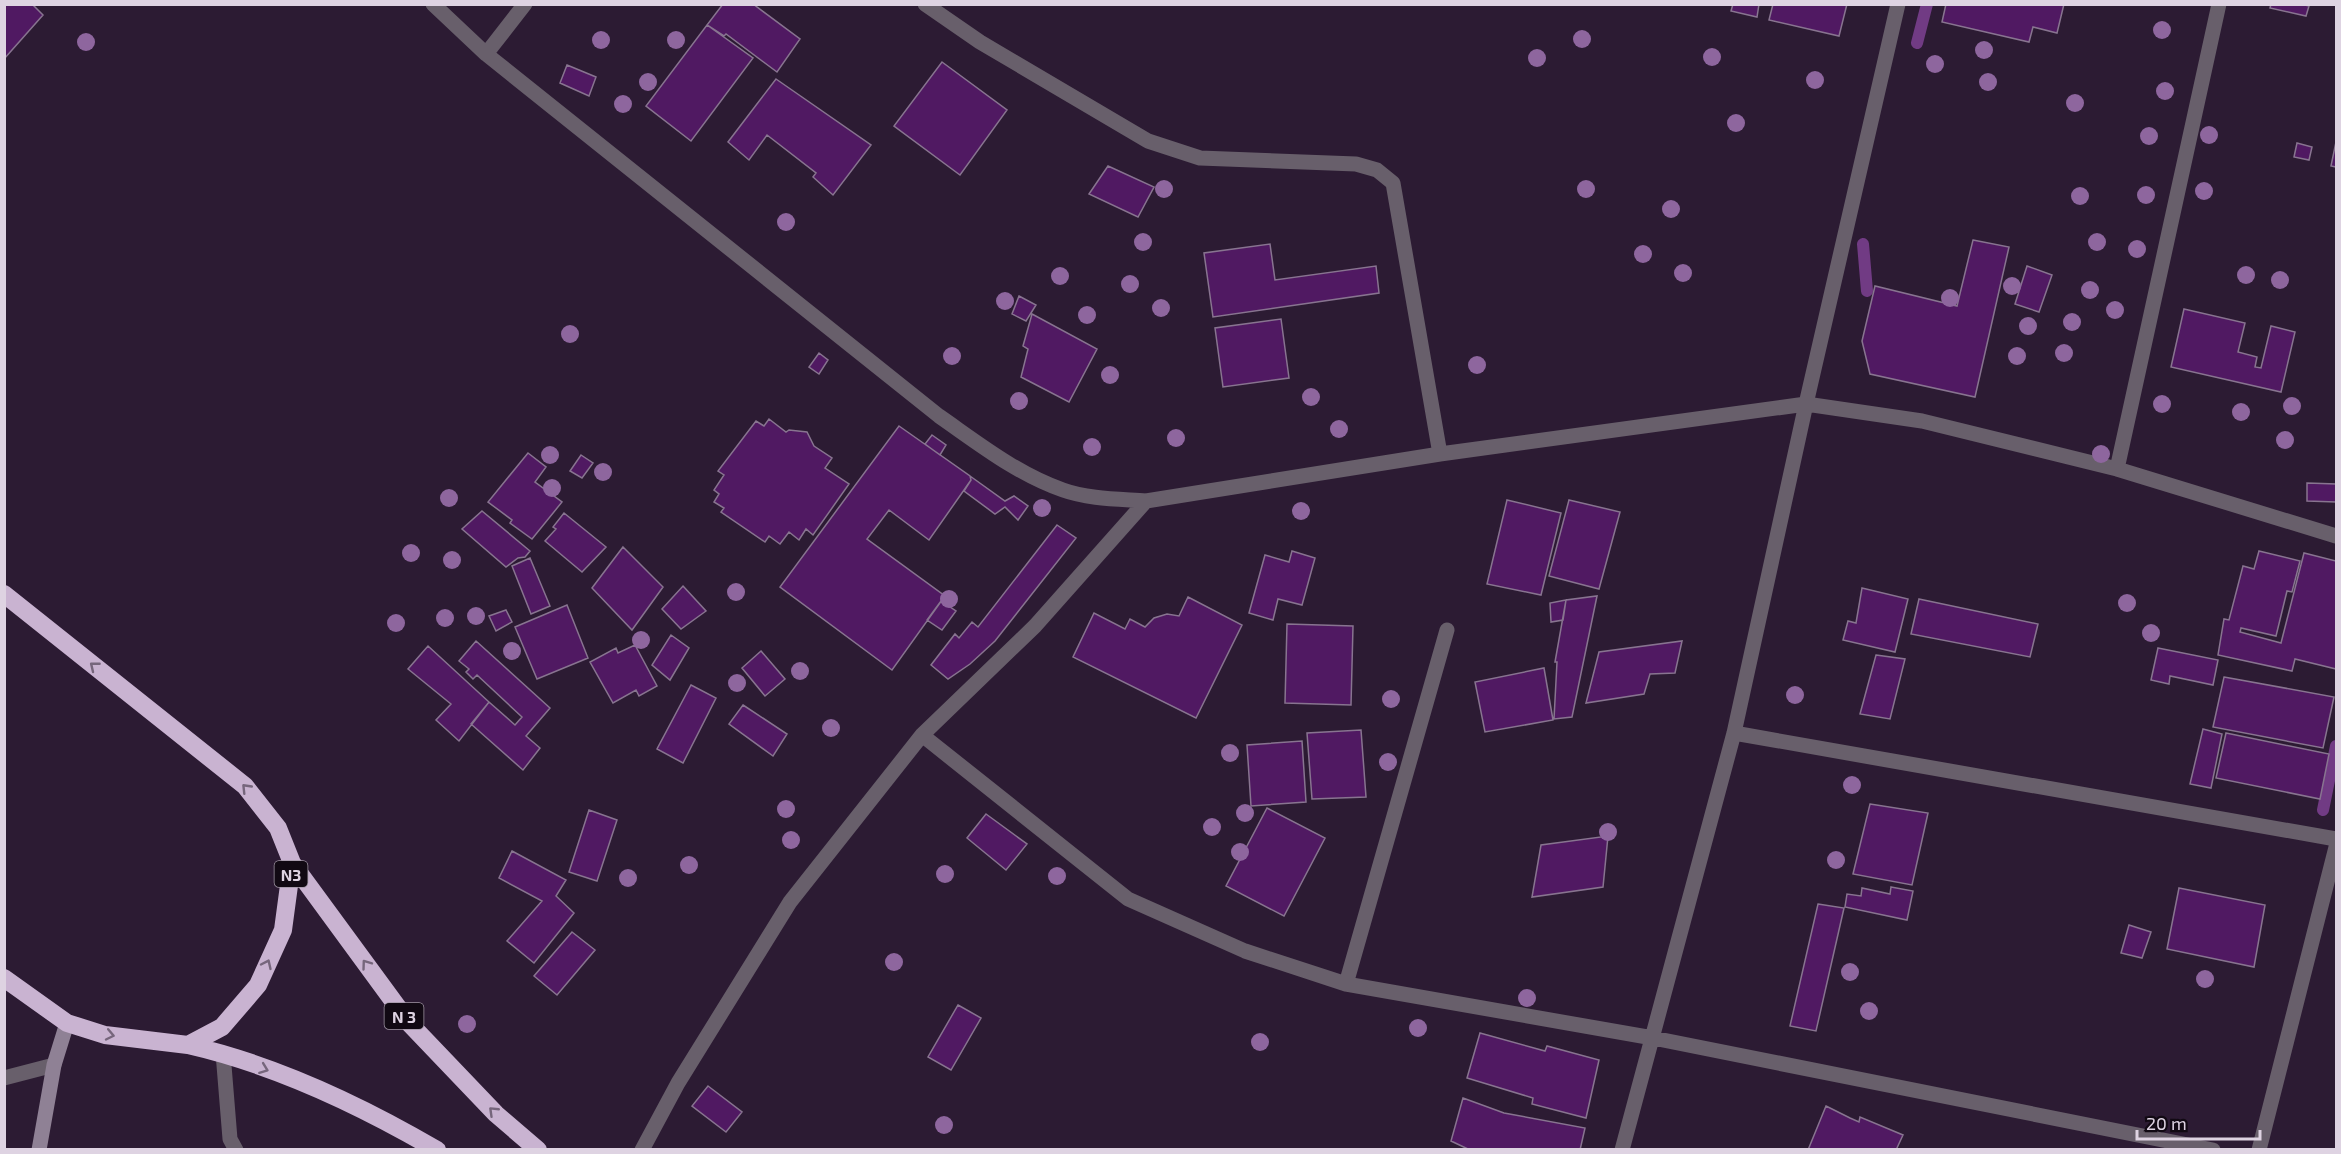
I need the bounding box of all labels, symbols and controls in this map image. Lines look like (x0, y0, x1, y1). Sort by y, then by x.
one-way arrow (90, 662, 101, 673)
one-way arrow (242, 785, 253, 796)
road number: N3 (274, 861, 308, 887)
one-way arrow (260, 960, 272, 971)
one-way arrow (362, 960, 373, 971)
road number: N 3 (384, 1003, 424, 1029)
one-way arrow (104, 1028, 114, 1041)
one-way arrow (258, 1061, 268, 1074)
scale bar (2137, 1103, 2260, 1141)
one-way arrow (490, 1108, 501, 1119)
text: 20 m (2146, 1112, 2187, 1134)

